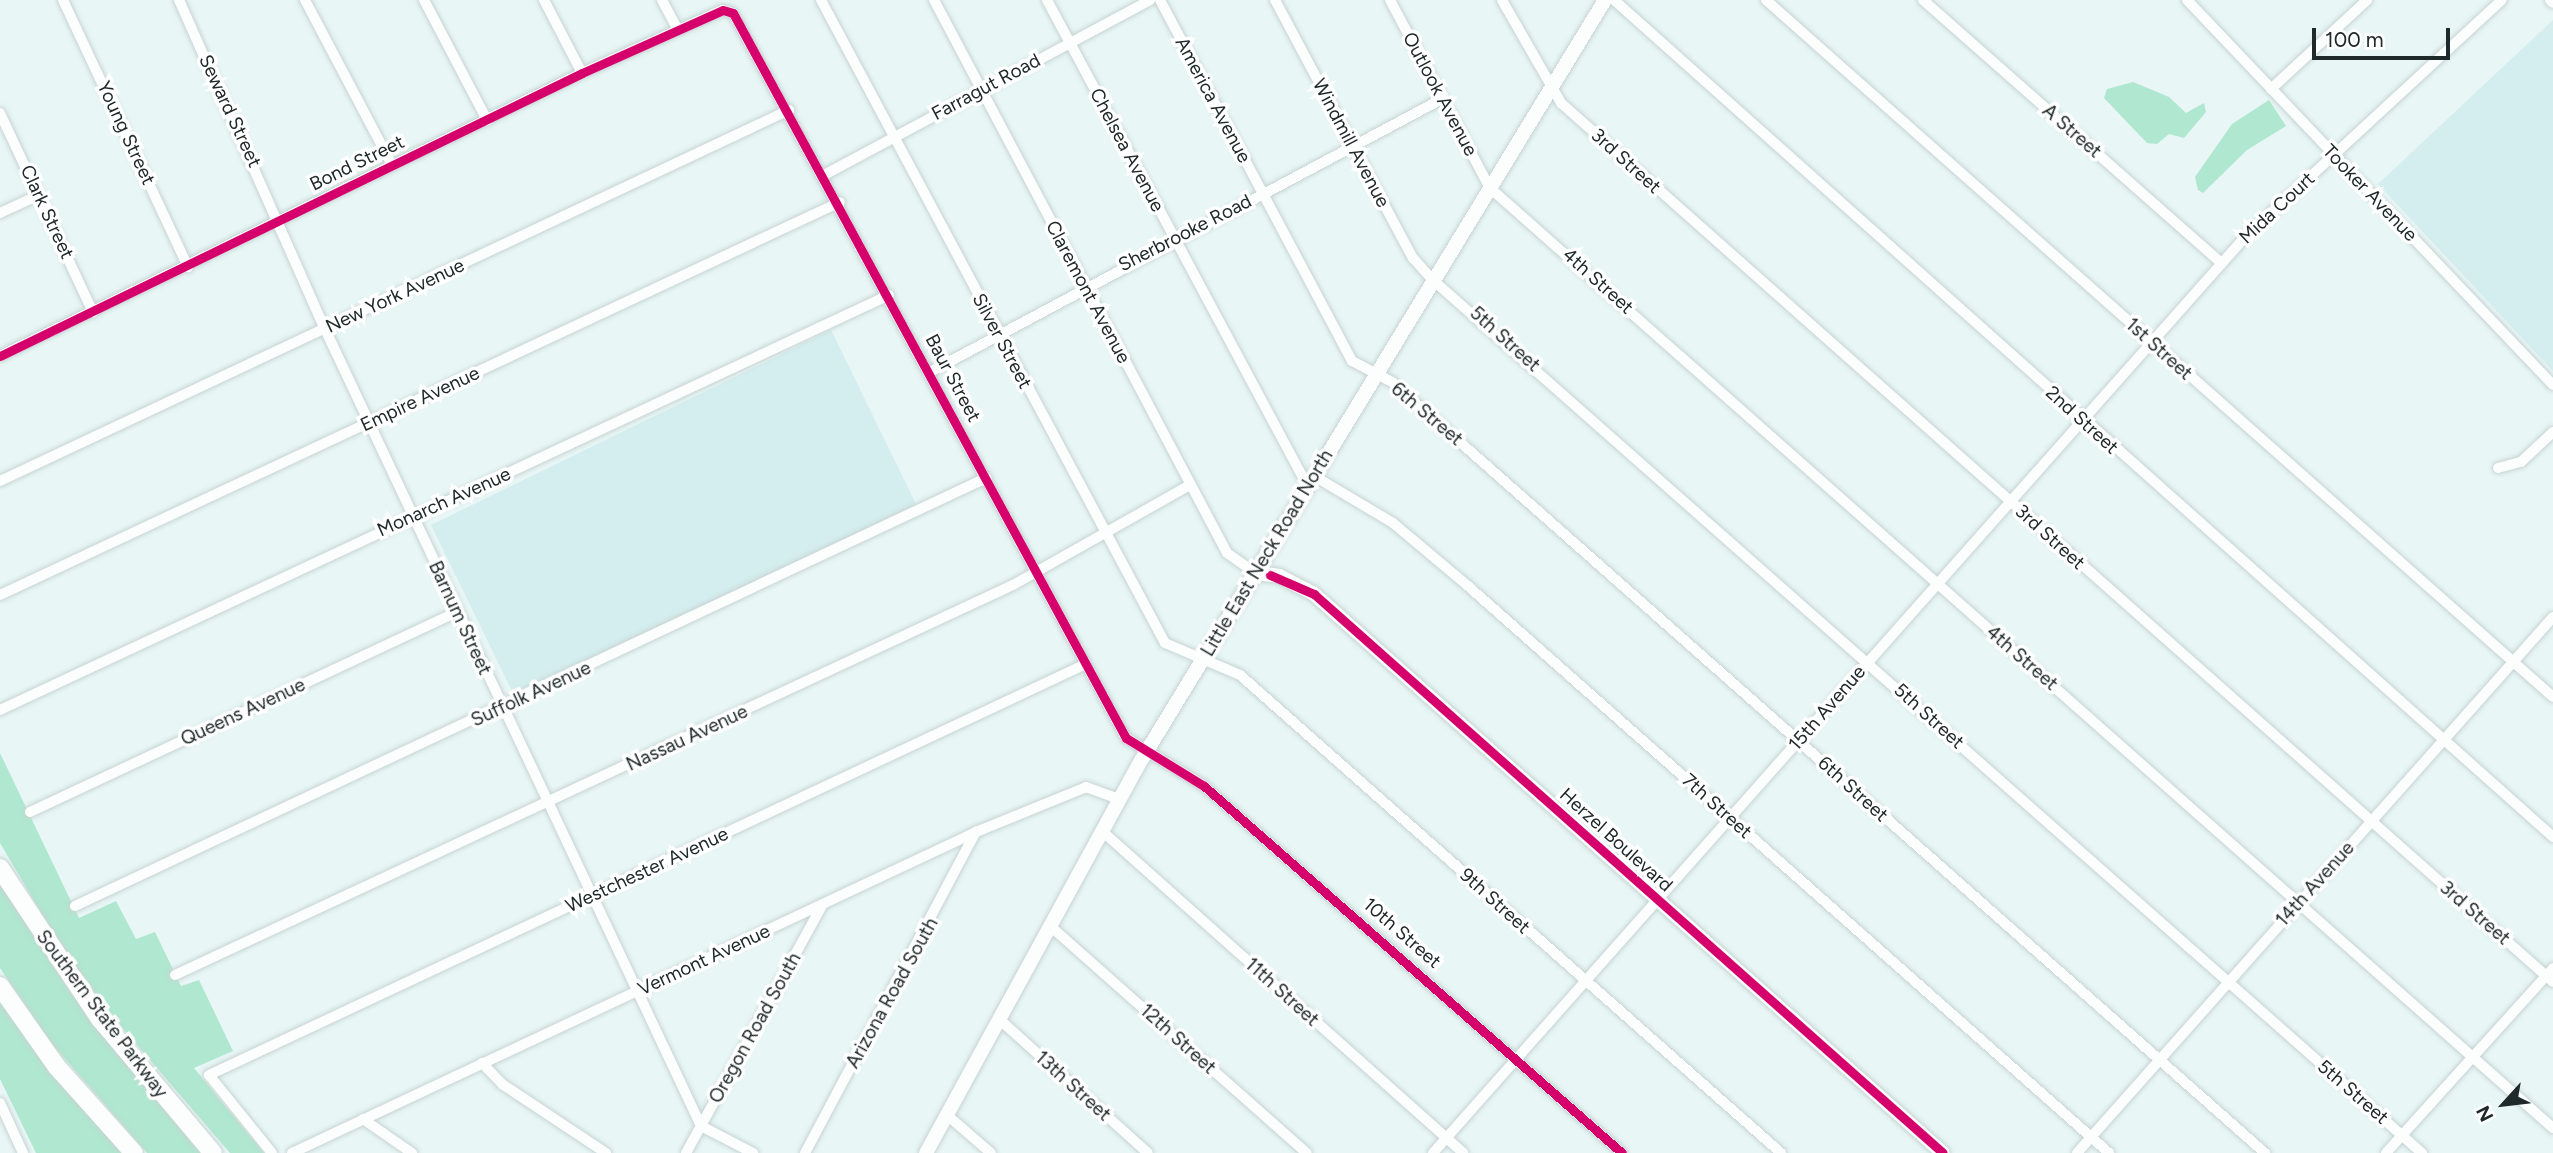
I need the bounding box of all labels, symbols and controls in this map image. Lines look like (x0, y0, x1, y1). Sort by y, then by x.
scale bar (2315, 14, 2453, 58)
text: 100 m (2325, 27, 2384, 52)
street label: Outlook Avenue (1398, 28, 1482, 160)
street label: America Avenue (1170, 33, 1256, 167)
street label: Farragut Road (928, 49, 1044, 125)
street label: Seward Street (194, 51, 266, 171)
street label: Windmill Avenue (1308, 75, 1394, 211)
street label: Young Street (92, 78, 160, 188)
street label: Chelsea Avenue (1085, 84, 1169, 216)
street label: A Street (2038, 99, 2106, 163)
street label: 3rd Street (1586, 124, 1666, 198)
street label: Bond Street (306, 130, 408, 196)
street label: Tooker Avenue (2318, 140, 2422, 246)
street label: Clark Street (15, 161, 79, 263)
street label: Mida Court (2235, 167, 2319, 249)
street label: Sherbrooke Road (1115, 190, 1255, 276)
street label: Claremont Avenue (1041, 217, 1135, 367)
street label: 4th Street (1558, 243, 1638, 319)
street label: New York Avenue (322, 254, 468, 338)
street label: Silver Street (967, 289, 1037, 393)
street label: 5th Street (1465, 302, 1545, 376)
street label: 1st Street (2121, 313, 2197, 385)
street label: Baur Street (920, 330, 986, 426)
street label: Empire Avenue (357, 361, 483, 437)
street label: 6th Street (1387, 377, 1467, 451)
street label: 2nd Street (2041, 381, 2123, 459)
street label: Little East Neck Road North (1196, 445, 1338, 661)
street label: Monarch Avenue (374, 462, 514, 542)
street label: 3rd Street (2010, 500, 2090, 574)
street label: Barnum Street (424, 557, 496, 679)
street label: 4th Street (1982, 621, 2062, 695)
street label: Suffolk Avenue (467, 656, 595, 732)
street label: 15th Avenue (1784, 661, 1870, 755)
street label: Queens Avenue (177, 673, 309, 751)
street label: 5th Street (1889, 679, 1969, 753)
street label: Nassau Avenue (623, 700, 751, 776)
street label: 6th Street (1813, 752, 1893, 826)
street label: 7th Street (1677, 769, 1757, 843)
street label: Herzel Boulevard (1555, 783, 1677, 897)
street label: Westchester Avenue (562, 822, 732, 918)
street label: 14th Avenue (2271, 837, 2359, 931)
street label: 9th Street (1455, 864, 1535, 938)
street label: 3rd Street (2435, 876, 2515, 950)
street label: 10th Street (1358, 893, 1446, 973)
street label: Arizona Road South (841, 914, 943, 1072)
street label: Vermont Avenue (634, 919, 774, 1001)
street label: Southern State Parkway (31, 926, 173, 1102)
street label: Oregon Road South (704, 949, 806, 1107)
street label: 11th Street (1240, 953, 1324, 1031)
street label: 12th Street (1135, 999, 1221, 1079)
street label: 13th Street (1030, 1046, 1116, 1126)
street label: 5th Street (2313, 1055, 2393, 1129)
north arrow (2469, 1069, 2539, 1139)
text: N (2471, 1102, 2498, 1126)

